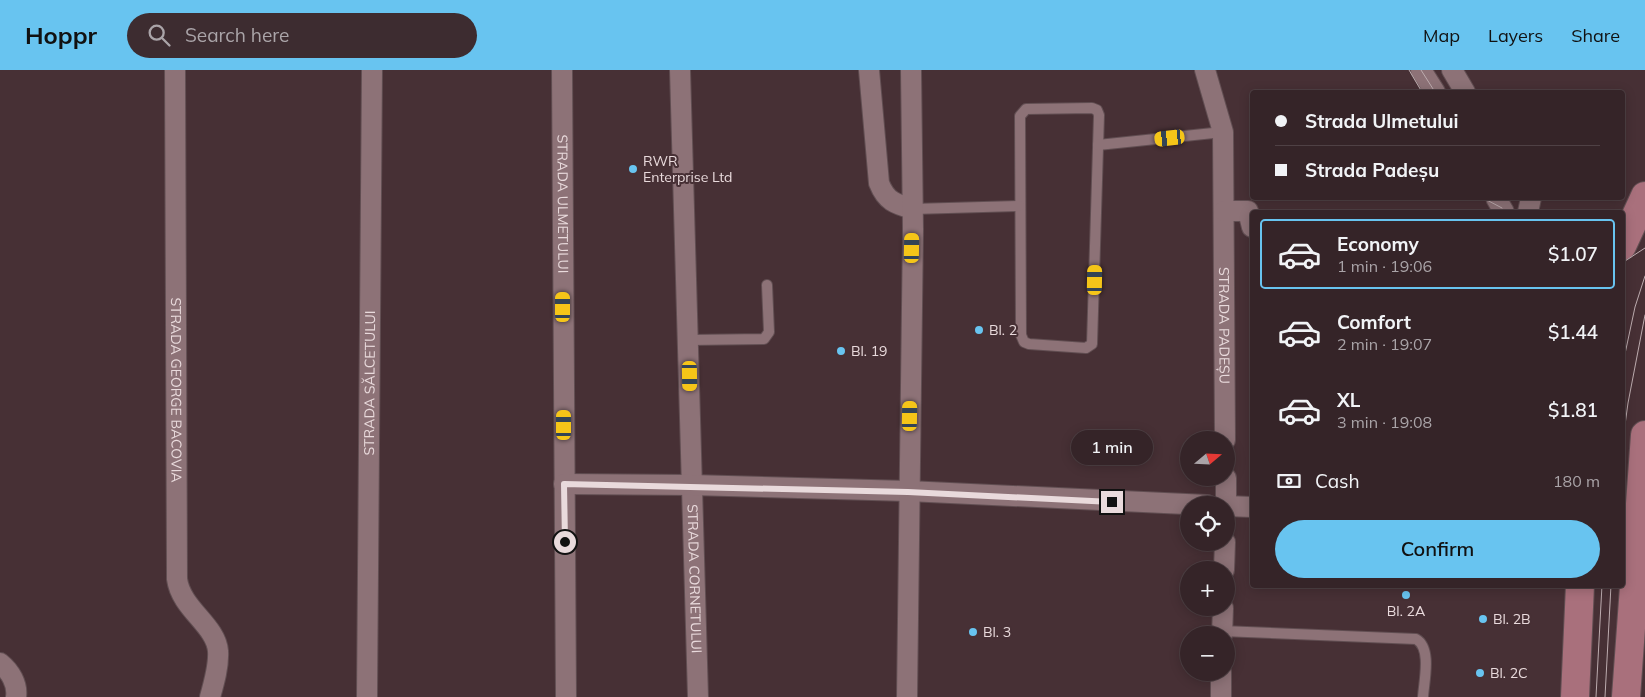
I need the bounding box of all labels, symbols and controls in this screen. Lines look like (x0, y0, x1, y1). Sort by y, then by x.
search box (127, 13, 477, 58)
text: Hoppr (25, 20, 97, 50)
icon: search (145, 21, 173, 49)
text: Search here (185, 23, 289, 47)
text: Map (1423, 24, 1460, 47)
text: Layers (1488, 24, 1543, 47)
text: Share (1571, 24, 1620, 47)
text: Strada Ulmetului (1305, 109, 1459, 133)
car (1154, 129, 1185, 147)
street label: STRADA ULMETULUI (553, 135, 572, 273)
place label: RWR Enterprise Ltd (643, 152, 733, 186)
text: Strada Padeșu (1305, 158, 1439, 182)
marker: RWR Enterprise Ltd (627, 163, 639, 175)
icon: car (1277, 232, 1322, 277)
text: Economy (1337, 232, 1419, 256)
car (904, 233, 919, 263)
text: $1.07 (1548, 242, 1598, 266)
text: 1 min · 19:06 (1337, 256, 1432, 276)
car (1087, 265, 1102, 295)
street label: STRADA PADEȘU (1215, 267, 1234, 384)
car (555, 292, 570, 322)
street label: STRADA GEORGE BACOVIA (167, 297, 186, 483)
icon: car (1277, 310, 1322, 355)
text: Comfort (1337, 310, 1411, 334)
street label: STRADA SĂLCETULUI (360, 311, 379, 455)
text: $1.44 (1548, 320, 1598, 344)
place label: Bl. 2 (989, 321, 1017, 339)
marker: Bl. 2 (973, 324, 985, 336)
text: 2 min · 19:07 (1337, 334, 1432, 354)
place label: Bl. 19 (851, 342, 888, 360)
marker: Bl. 19 (835, 345, 847, 357)
car (682, 361, 697, 391)
icon: car (1277, 388, 1322, 433)
text: XL (1337, 388, 1360, 412)
text: $1.81 (1548, 398, 1598, 422)
car (902, 401, 917, 431)
car (556, 410, 571, 440)
text: 3 min · 19:08 (1337, 412, 1432, 432)
callout: 1 min (1071, 430, 1153, 464)
north arrow (1180, 431, 1235, 486)
map controls (1180, 431, 1235, 681)
text: 1 min (1091, 437, 1133, 457)
icon: cash (1275, 467, 1303, 495)
text: Cash (1315, 469, 1360, 493)
text: 180 m (1553, 471, 1600, 491)
route end (1101, 491, 1123, 513)
button: locate (1180, 496, 1235, 551)
street label: STRADA CORNETULUI (683, 504, 706, 654)
button: Confirm (1275, 520, 1600, 578)
route start (554, 531, 576, 553)
button: + (1180, 561, 1235, 616)
marker: Bl. 2A (1400, 589, 1412, 601)
place label: Bl. 2A (1387, 602, 1426, 620)
place label: Bl. 2B (1493, 610, 1531, 628)
marker: Bl. 2B (1477, 613, 1489, 625)
place label: Bl. 3 (983, 623, 1011, 641)
marker: Bl. 3 (967, 626, 979, 638)
button: − (1180, 626, 1235, 681)
place label: Bl. 2C (1490, 664, 1528, 682)
marker: Bl. 2C (1474, 667, 1486, 679)

